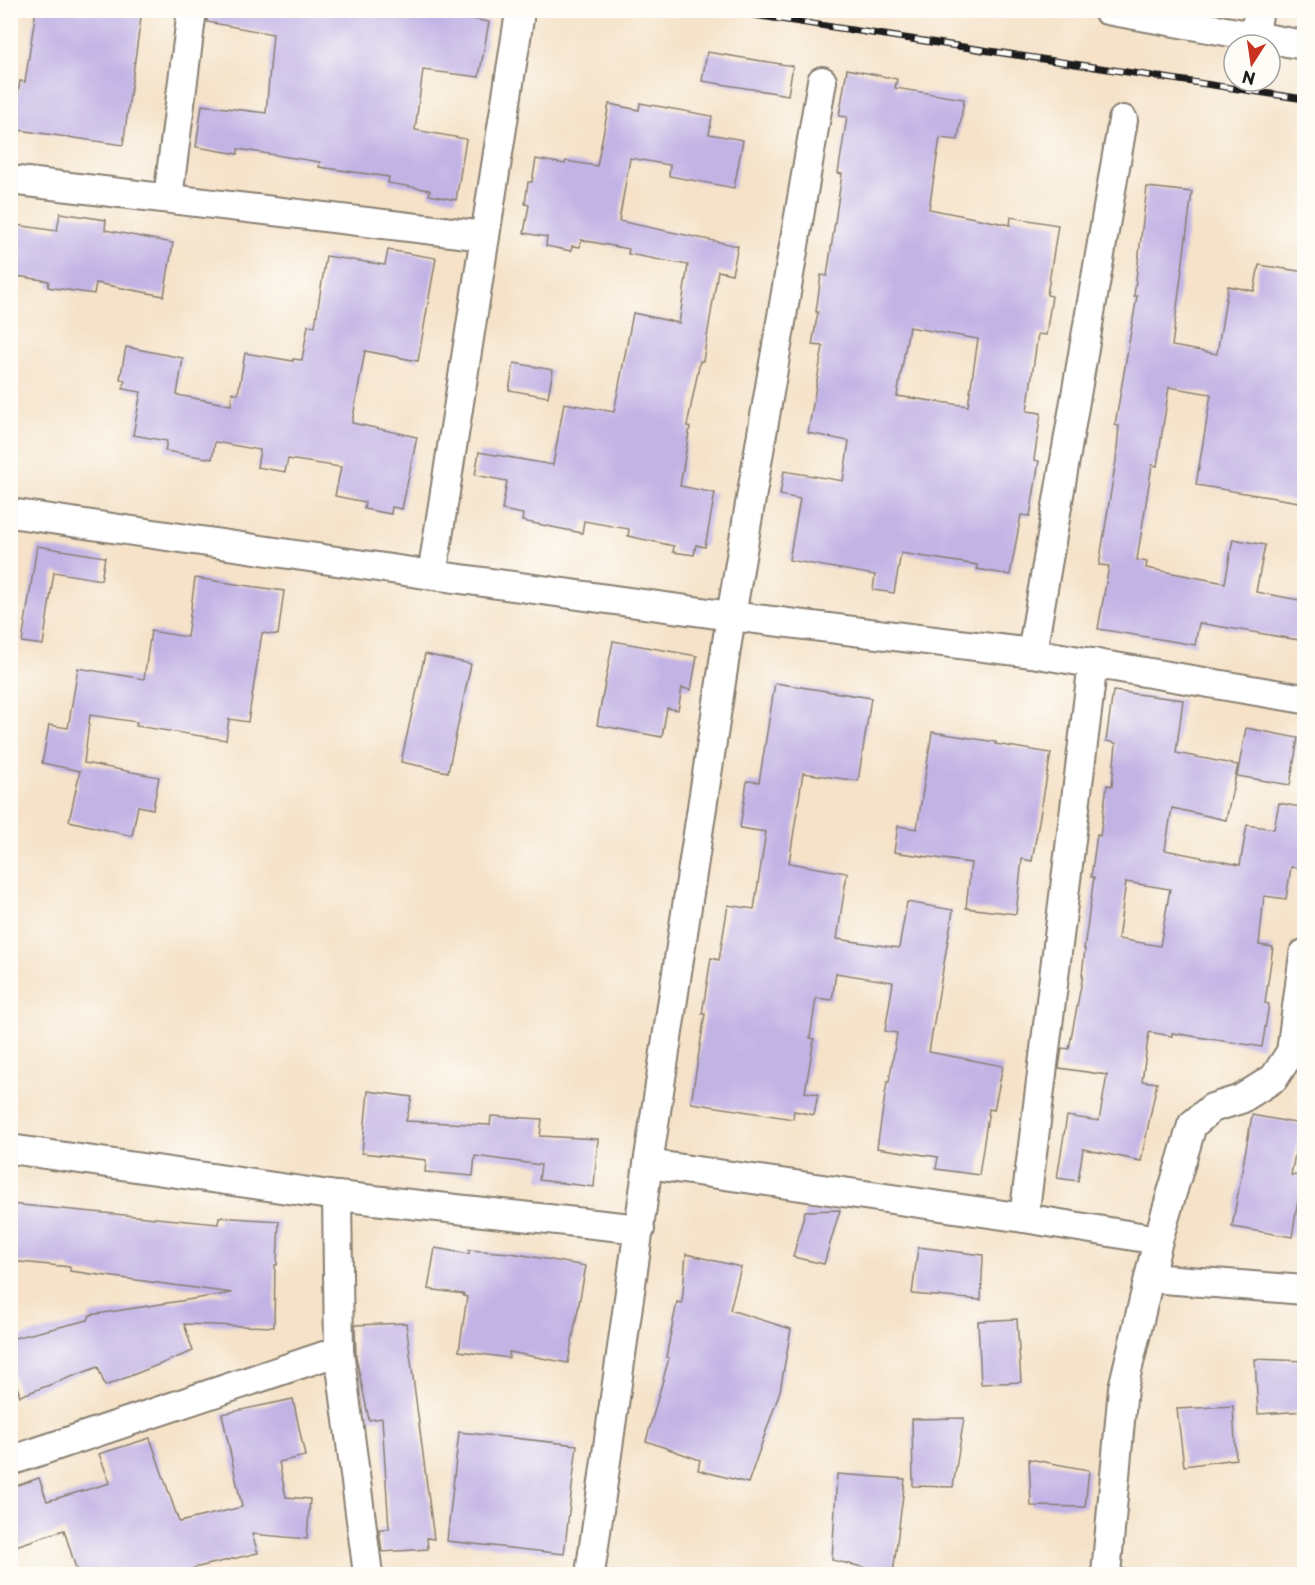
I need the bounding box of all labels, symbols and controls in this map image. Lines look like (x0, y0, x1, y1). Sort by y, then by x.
north arrow (1222, 33, 1282, 93)
text: N (1240, 66, 1257, 92)

